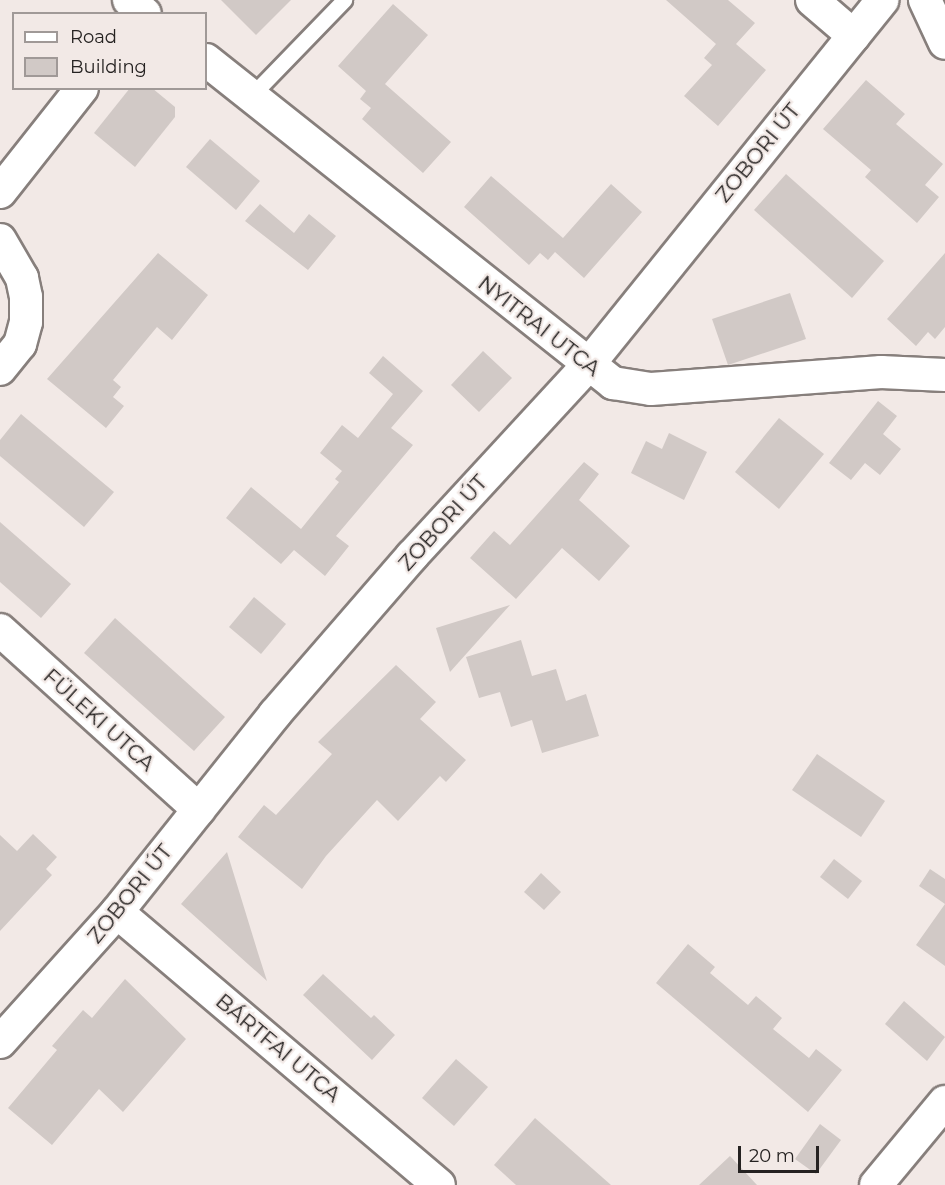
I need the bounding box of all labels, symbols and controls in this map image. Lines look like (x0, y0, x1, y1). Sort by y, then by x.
legend (12, 12, 207, 90)
text: Road (70, 26, 117, 48)
text: Building (70, 56, 147, 78)
street label: ZOBORI ÚT (710, 98, 806, 208)
street label: NYITRAI UTCA (473, 271, 605, 381)
street label: ZOBORI ÚT (393, 470, 493, 576)
street label: FÜLEKI UTCA (38, 664, 160, 776)
street label: ZOBORI ÚT (82, 839, 178, 949)
street label: BÁRTFAI UTCA (210, 989, 346, 1107)
scale bar (741, 1134, 822, 1172)
text: 20 m (749, 1145, 795, 1167)

